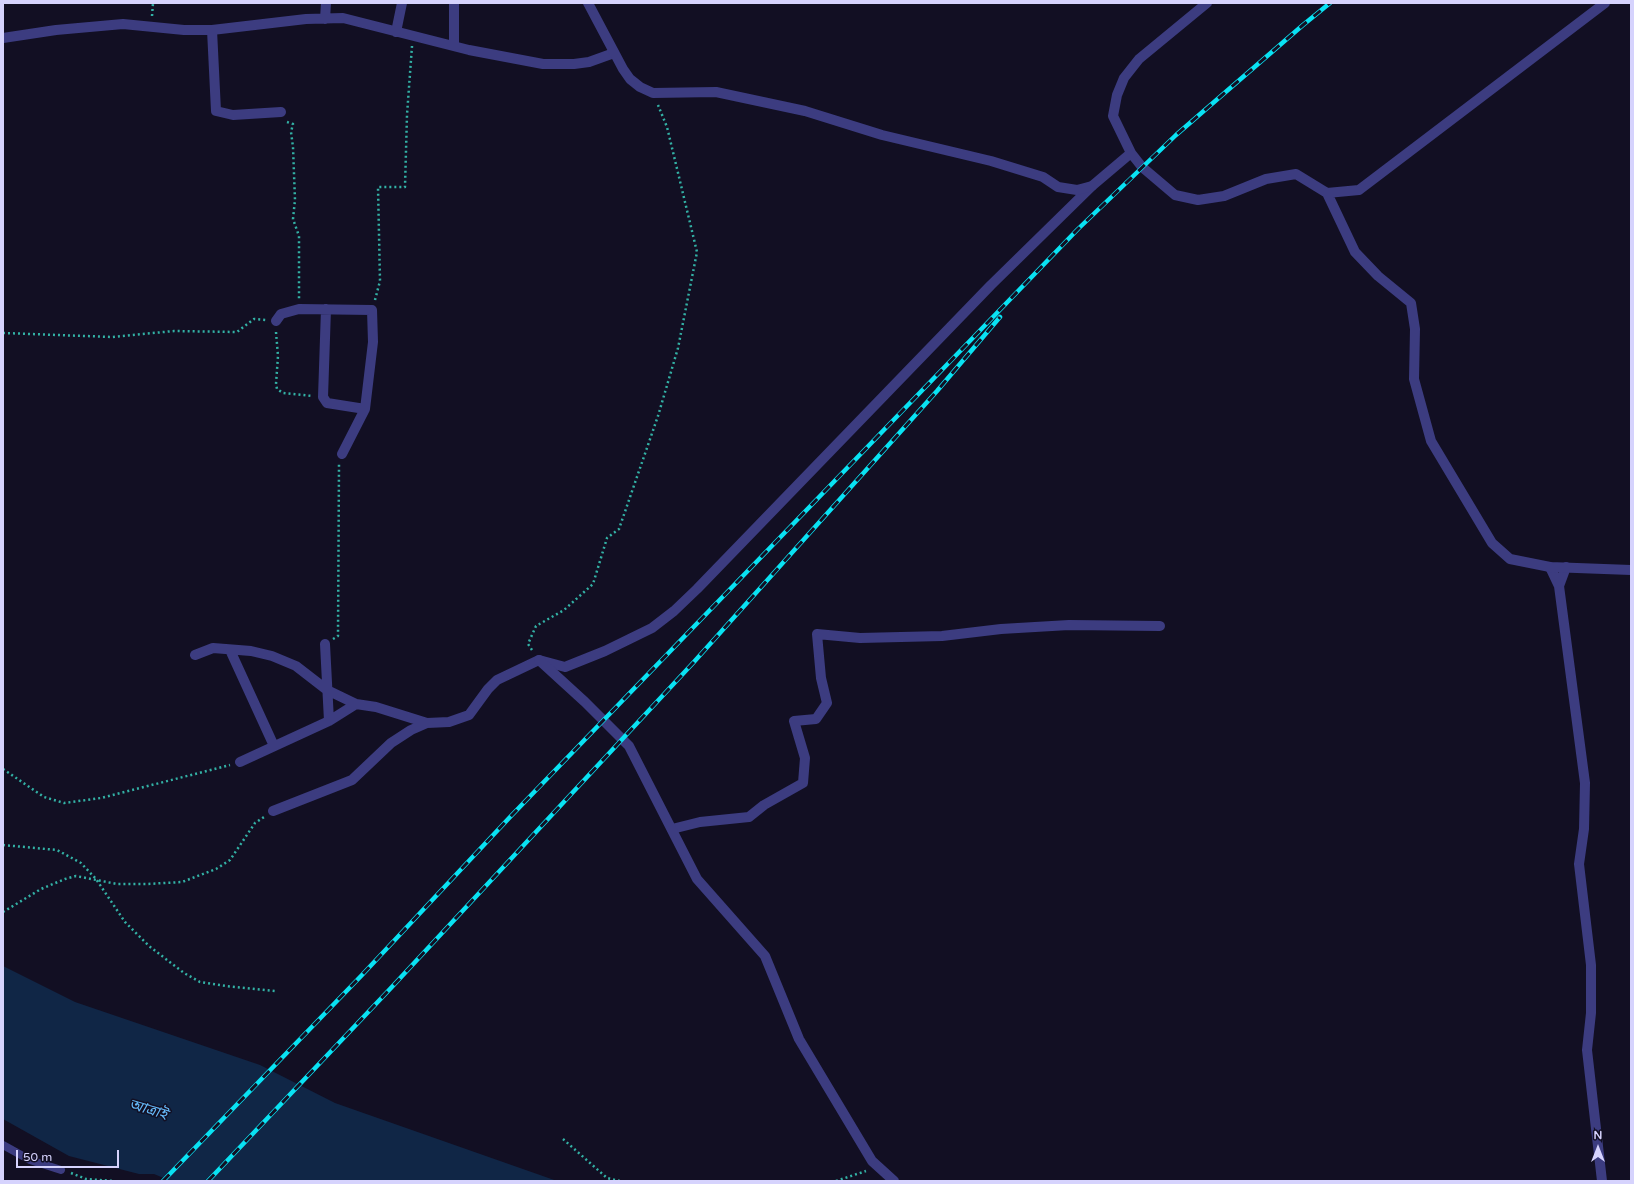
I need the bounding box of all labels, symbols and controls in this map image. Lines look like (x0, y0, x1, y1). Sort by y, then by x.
water label: আত্রাই (127, 1096, 169, 1124)
north arrow (1578, 1128, 1618, 1168)
text: N (1594, 1129, 1602, 1142)
scale bar (18, 1142, 121, 1168)
text: 50 m (23, 1150, 52, 1164)

